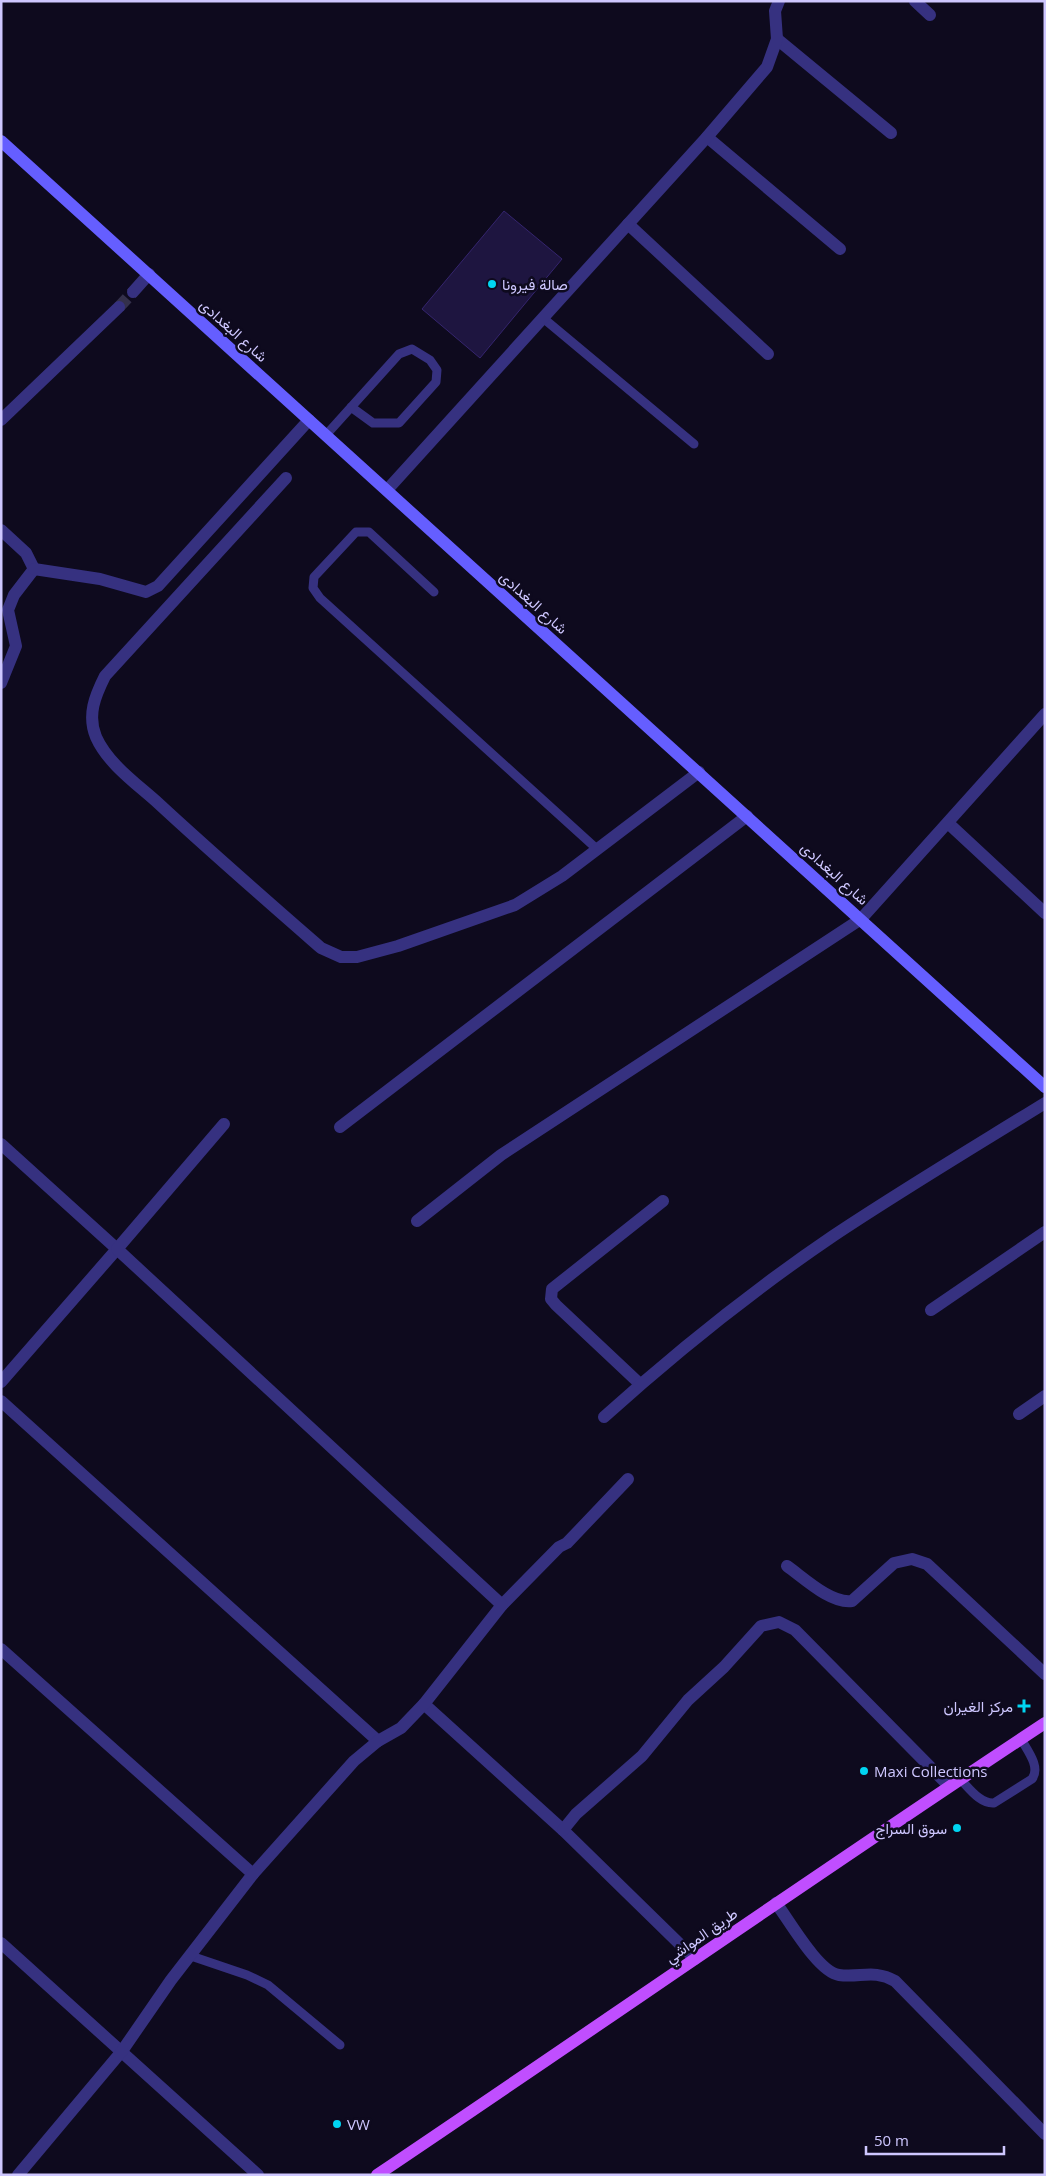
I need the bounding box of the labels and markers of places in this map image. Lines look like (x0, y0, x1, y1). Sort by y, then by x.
place label: صالة فيرونا (502, 274, 568, 294)
marker: صالة فيرونا (486, 278, 498, 290)
place label: مركز الغيران (944, 1696, 1013, 1716)
marker: مركز الغيران (1017, 1699, 1031, 1713)
place label: Maxi Collections (874, 1761, 988, 1781)
marker: Maxi Collections (858, 1765, 870, 1777)
place label: سوق السراج (875, 1818, 947, 1840)
marker: سوق السراج (951, 1822, 963, 1834)
place label: VW (347, 2114, 370, 2134)
marker: VW (331, 2118, 343, 2130)

